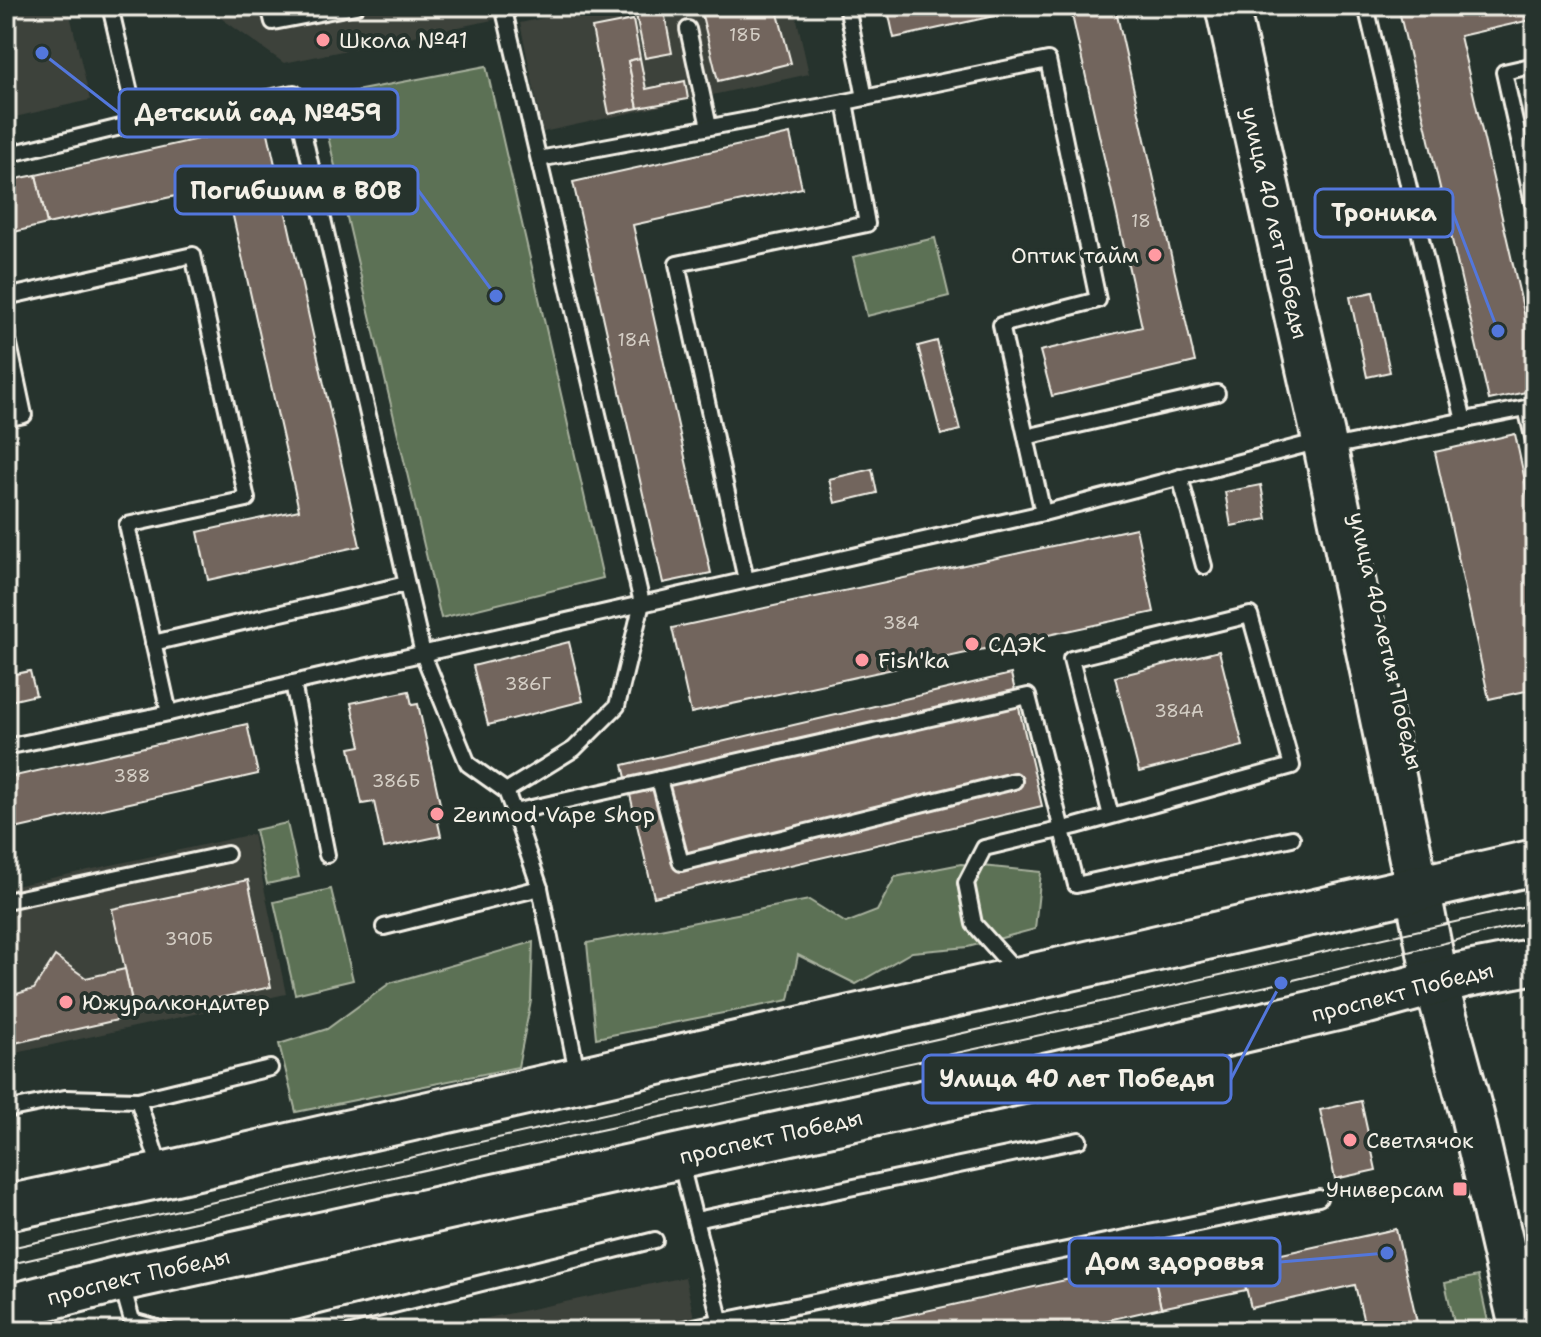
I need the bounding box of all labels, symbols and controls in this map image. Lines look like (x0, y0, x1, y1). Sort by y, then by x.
house number: 18Б (729, 23, 761, 47)
place label: Школа №41 (339, 26, 468, 55)
marker: Школа №41 (314, 31, 332, 49)
callout: Детский сад №459 (119, 89, 398, 137)
text: Детский сад №459 (135, 97, 382, 129)
street label: улица 40 лет Победы (1235, 104, 1315, 342)
callout: Погибшим в ВОВ (175, 166, 418, 214)
text: Погибшим в ВОВ (190, 175, 402, 207)
callout: Троника (1315, 189, 1453, 237)
text: Троника (1331, 197, 1438, 229)
house number: 18 (1131, 209, 1151, 233)
place label: Оптик тайм (1011, 241, 1139, 270)
marker: Оптик тайм (1146, 246, 1164, 264)
house number: 18А (618, 328, 650, 352)
street label: улица 40-летия Победы (1342, 509, 1430, 773)
house number: 384 (883, 611, 919, 635)
place label: СДЭК (988, 630, 1046, 659)
marker: СДЭК (963, 635, 981, 653)
place label: Fish'ka (878, 646, 950, 675)
marker: Fish'ka (853, 651, 871, 669)
house number: 386Г (505, 672, 552, 696)
house number: 384А (1154, 699, 1204, 723)
house number: 388 (114, 764, 150, 788)
house number: 386Б (372, 769, 420, 793)
place label: Zenmod Vape Shop (453, 800, 655, 829)
marker: Zenmod Vape Shop (428, 805, 446, 823)
house number: 390Б (165, 927, 213, 951)
street label: проспект Победы (1308, 955, 1496, 1028)
place label: Южуралкондитер (82, 988, 270, 1017)
marker: Южуралкондитер (57, 993, 75, 1011)
callout: Улица 40 лет Победы (923, 1055, 1231, 1103)
text: Улица 40 лет Победы (939, 1063, 1215, 1095)
street label: проспект Победы (676, 1102, 865, 1170)
place label: Светлячок (1366, 1126, 1474, 1155)
marker: Светлячок (1341, 1131, 1359, 1149)
place label: Универсам (1326, 1175, 1444, 1204)
marker: Универсам (1451, 1180, 1469, 1198)
callout: Дом здоровья (1069, 1238, 1280, 1286)
street label: проспект Победы (44, 1241, 232, 1312)
text: Дом здоровья (1085, 1246, 1265, 1278)

